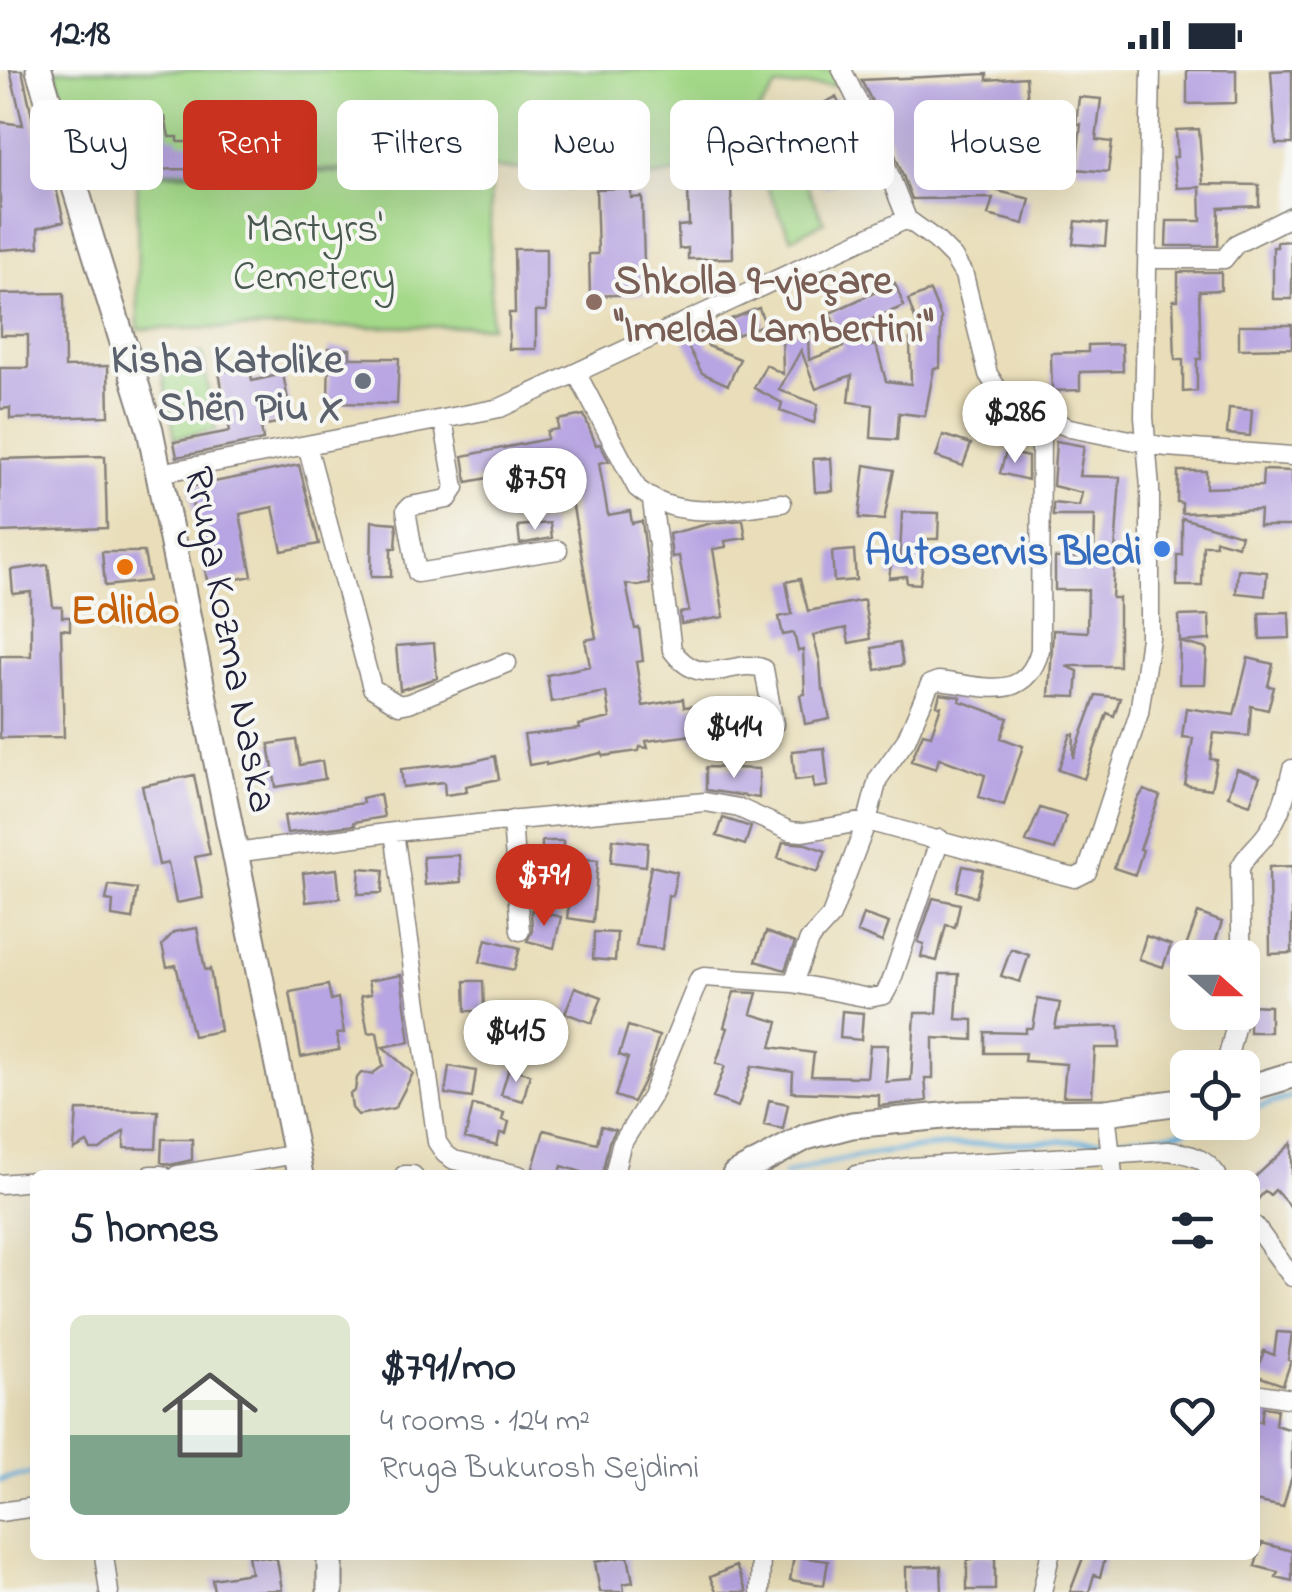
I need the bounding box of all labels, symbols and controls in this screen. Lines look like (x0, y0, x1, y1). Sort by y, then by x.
text: 12:18 (50, 7, 111, 63)
chip: Buy (30, 100, 163, 190)
chip: Rent (183, 100, 317, 190)
chip: Filters (337, 100, 498, 190)
chip: New (518, 100, 650, 190)
chip: Apartment (670, 100, 894, 190)
chip: House (914, 100, 1076, 190)
park label: Martyrs' Cemetery (233, 200, 395, 309)
place label: Shkolla 9-vjeçare "Imelda Lambertini" (613, 252, 934, 361)
marker: Shkolla 9-vjeçare "Imelda Lambertini" (583, 291, 605, 313)
place label: Kisha Katolike Shën Piu X (111, 331, 344, 440)
marker: Kisha Katolike Shën Piu X (352, 370, 374, 392)
pin: $286 (956, 381, 1074, 466)
text: $286 (984, 390, 1046, 437)
pin: $759 (476, 448, 594, 533)
text: $759 (505, 457, 565, 504)
street label: Rruga Kozma Naska (165, 462, 292, 818)
place label: Autoservis Bledi (865, 523, 1142, 584)
marker: Autoservis Bledi (1151, 538, 1173, 560)
marker: Edlido (114, 556, 136, 578)
place label: Edlido (70, 582, 180, 643)
pin: $414 (675, 696, 793, 781)
text: $414 (706, 705, 762, 752)
pin: $791 (485, 844, 603, 929)
text: $791 (518, 853, 570, 900)
north arrow (1170, 940, 1260, 1030)
map controls (1170, 940, 1260, 1140)
pin: $415 (457, 1000, 575, 1085)
text: $415 (485, 1009, 547, 1056)
button: locate (1170, 1050, 1260, 1140)
text: 5 homes (70, 1200, 219, 1261)
icon: filters (1165, 1203, 1220, 1258)
text: $791/mo (380, 1338, 516, 1399)
icon: home (150, 1355, 270, 1475)
icon: heart (1165, 1388, 1220, 1443)
text: 4 rooms · 124 m² (380, 1399, 590, 1446)
text: Rruga Bukurosh Sejdimi (380, 1446, 699, 1493)

